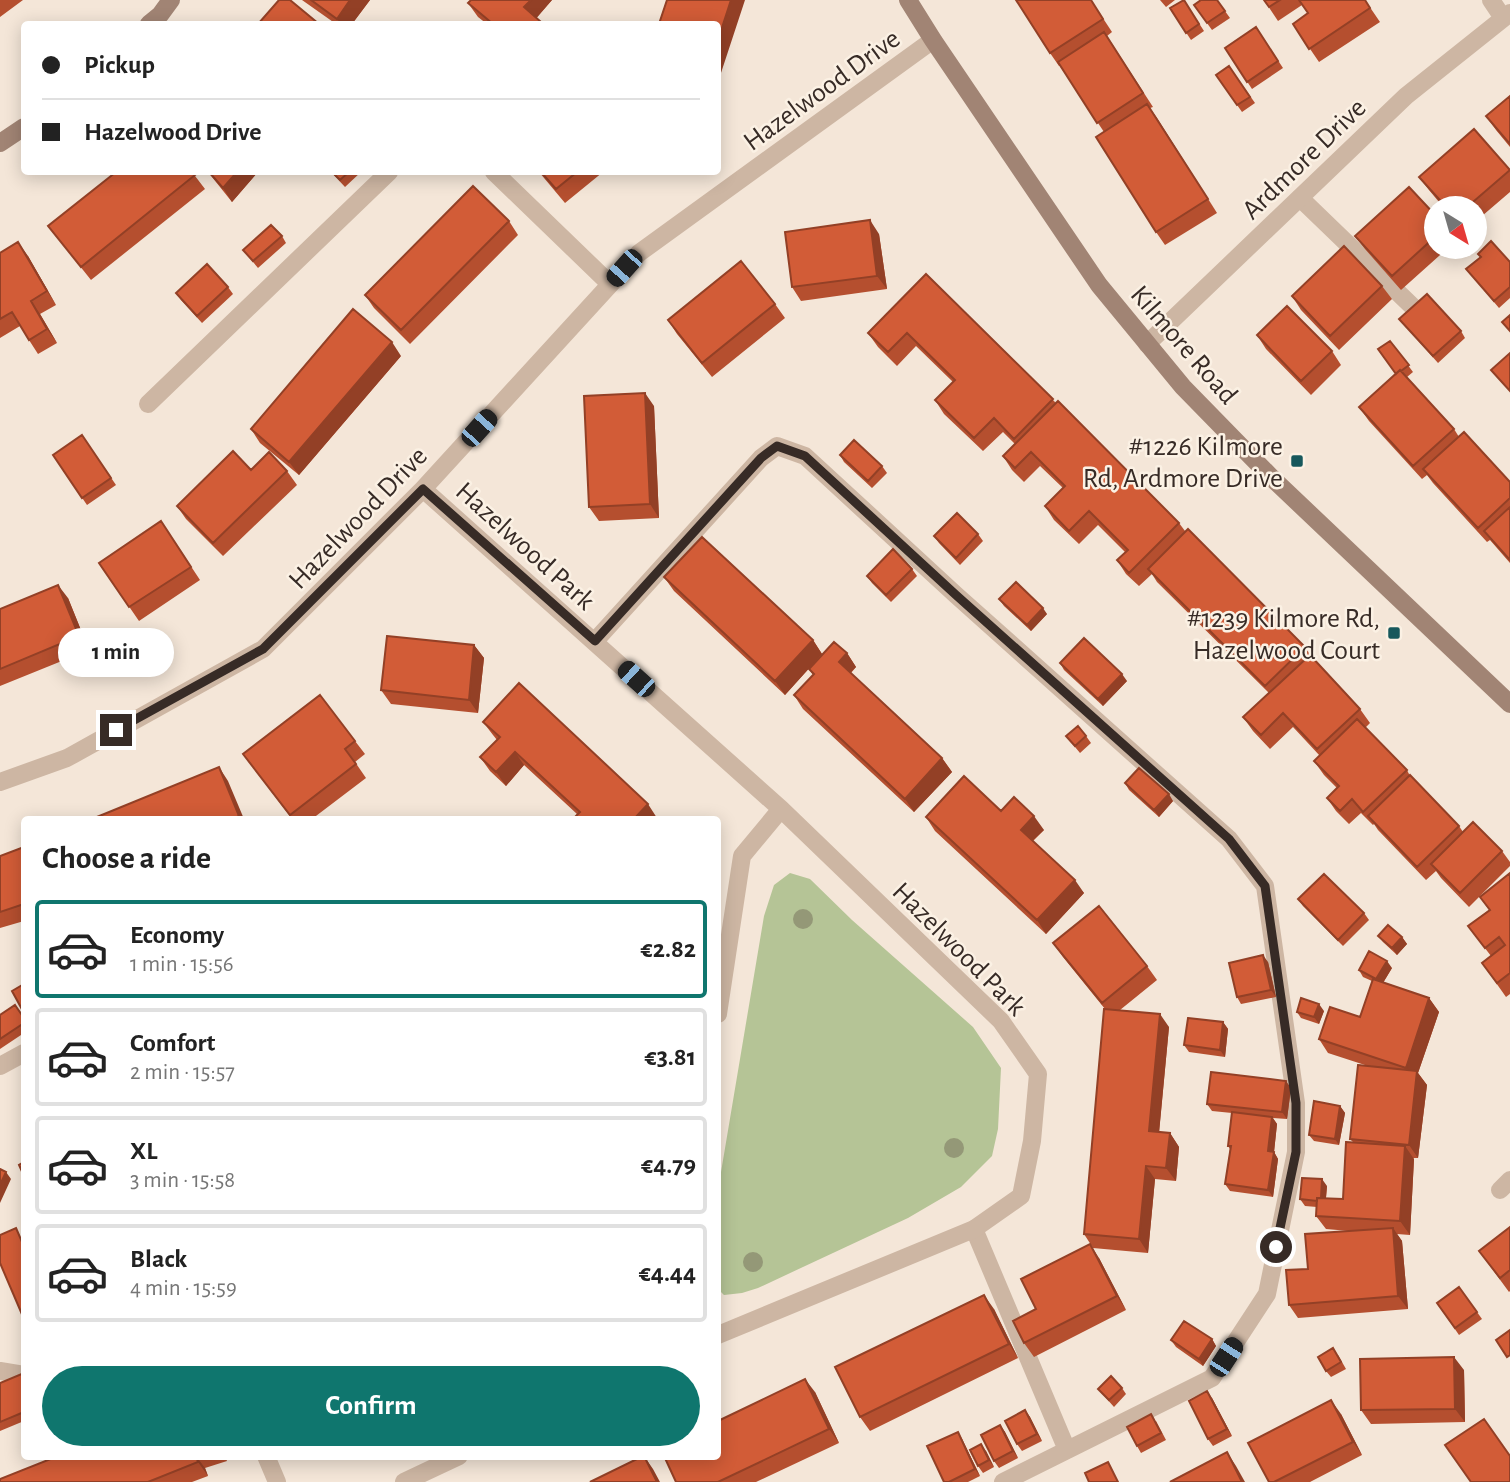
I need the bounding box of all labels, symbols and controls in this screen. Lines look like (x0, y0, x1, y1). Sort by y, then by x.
street label: Hazelwood Drive (739, 25, 906, 157)
text: Pickup (84, 52, 155, 78)
street label: Ardmore Drive (1237, 94, 1372, 225)
text: Hazelwood Drive (84, 119, 261, 145)
north arrow (1424, 196, 1488, 259)
map controls (1424, 196, 1487, 259)
car (603, 245, 646, 291)
street label: Kilmore Road (1125, 281, 1242, 410)
car (458, 405, 501, 451)
place label: #1226 Kilmore Rd, Ardmore Drive (1083, 433, 1283, 493)
street label: Hazelwood Drive (284, 442, 433, 595)
marker: #1226 Kilmore Rd, Ardmore Drive (1289, 453, 1305, 469)
street label: Hazelwood Park (450, 477, 600, 616)
place label: #1239 Kilmore Rd, Hazelwood Court (1187, 605, 1380, 665)
marker: #1239 Kilmore Rd, Hazelwood Court (1386, 625, 1402, 641)
callout: 1 min (58, 628, 174, 678)
text: 1 min (92, 641, 140, 664)
car (614, 657, 659, 701)
route end (100, 714, 132, 746)
text: Choose a ride (42, 842, 211, 874)
street label: Hazelwood Park (886, 877, 1031, 1022)
icon: car (46, 918, 109, 981)
text: Economy (130, 922, 224, 948)
text: €2.82 (641, 936, 696, 962)
text: 1 min · 15:56 (130, 953, 234, 976)
icon: car (46, 1026, 109, 1089)
text: Comfort (130, 1030, 215, 1056)
text: €3.81 (645, 1044, 696, 1070)
text: 2 min · 15:57 (130, 1061, 235, 1084)
icon: car (46, 1134, 109, 1197)
text: XL (130, 1138, 157, 1164)
text: €4.79 (641, 1152, 696, 1178)
text: 3 min · 15:58 (130, 1169, 235, 1192)
route start (1260, 1231, 1292, 1263)
icon: car (46, 1242, 109, 1305)
text: Black (130, 1246, 187, 1272)
text: €4.44 (639, 1260, 696, 1286)
text: 4 min · 15:59 (130, 1277, 237, 1300)
car (1206, 1334, 1247, 1380)
button: Confirm (42, 1366, 700, 1446)

